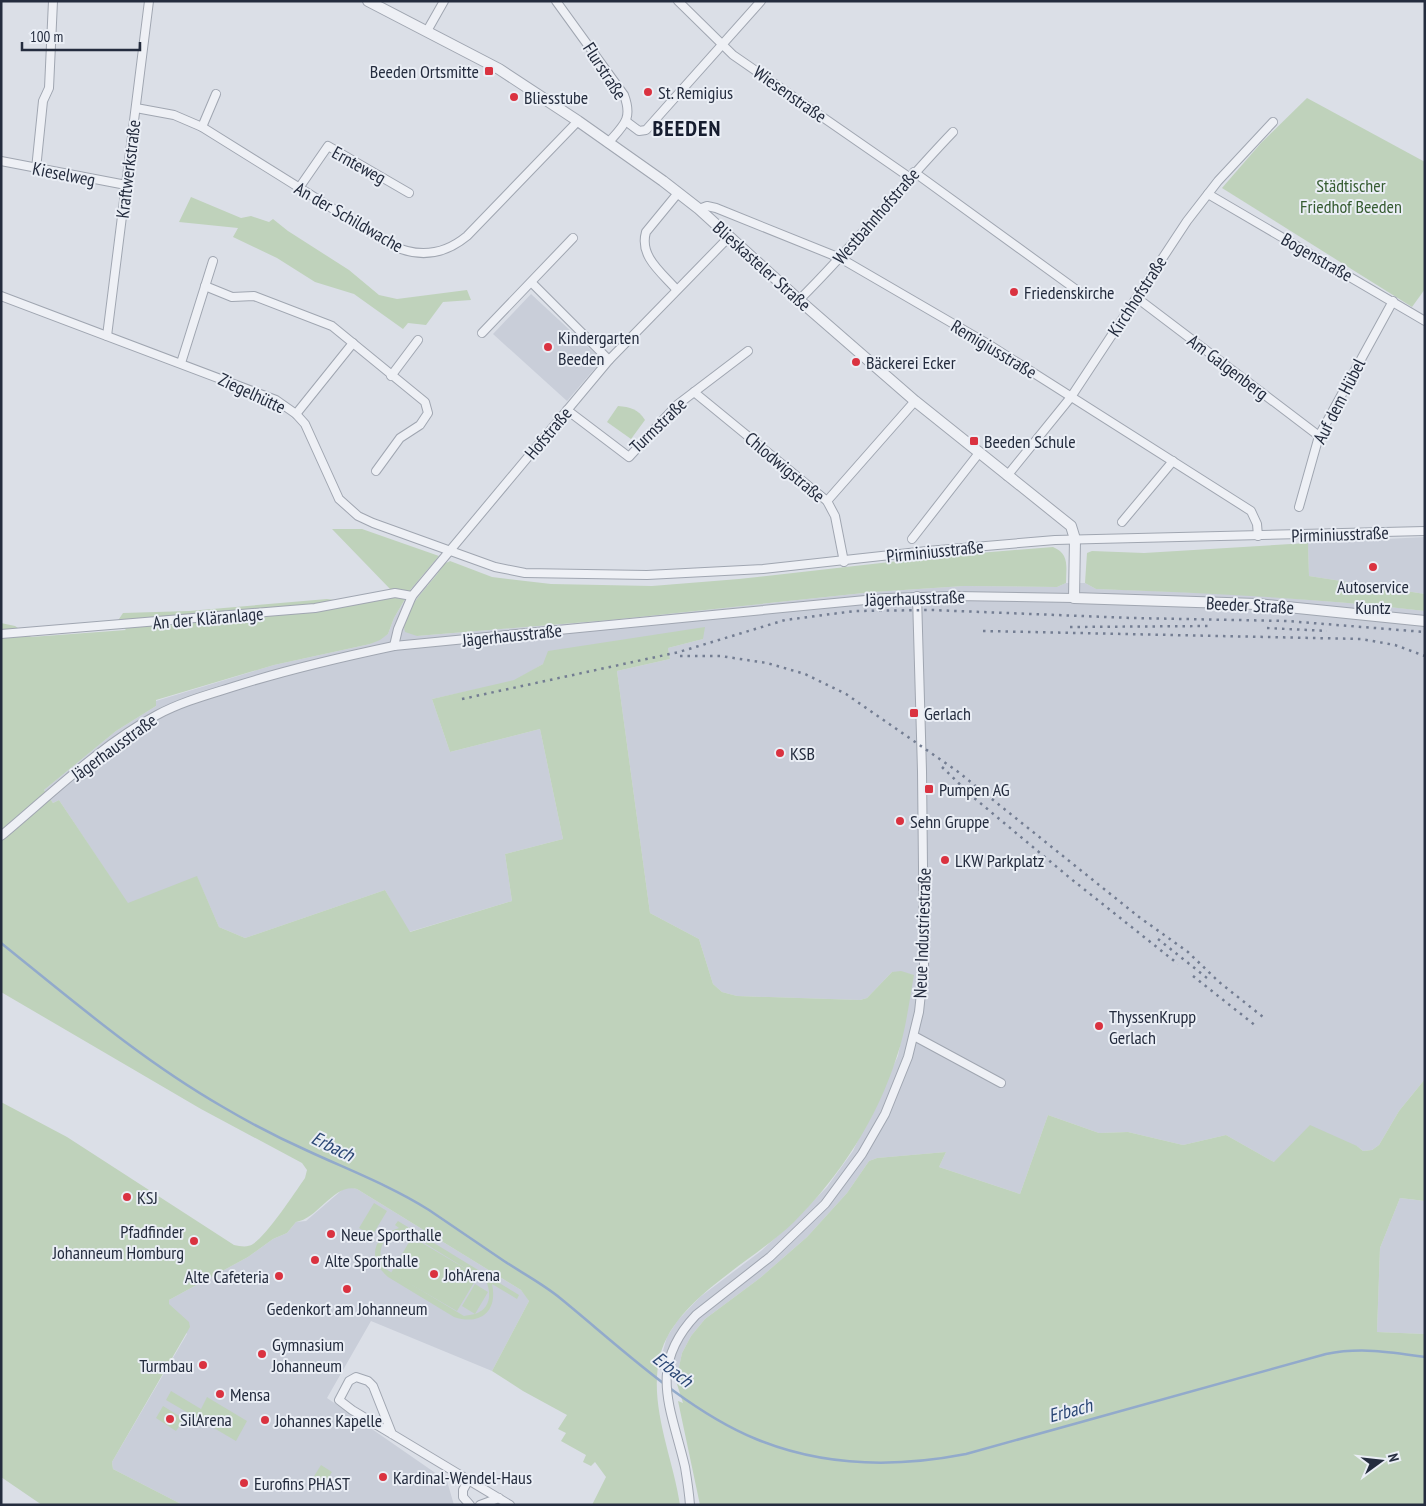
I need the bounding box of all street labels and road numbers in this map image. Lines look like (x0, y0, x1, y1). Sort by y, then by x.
street label: Flurstraße (578, 38, 632, 104)
street label: Wiesenstraße (749, 60, 831, 128)
street label: Kraftwerkstraße (111, 118, 145, 220)
street label: Ernteweg (328, 141, 390, 189)
street label: Kieselweg (31, 157, 97, 191)
street label: Westbahnhofstraße (828, 163, 924, 269)
street label: An der Schildwache (291, 177, 407, 257)
street label: Blieskasteler Straße (708, 216, 816, 316)
street label: Bogenstraße (1277, 227, 1357, 287)
street label: Kirchhofstraße (1102, 251, 1172, 341)
street label: Remigiusstraße (947, 314, 1041, 384)
street label: Am Galgenberg (1183, 329, 1273, 405)
street label: Auf dem Hübel (1308, 354, 1371, 447)
street label: Ziegelhütte (215, 367, 289, 419)
street label: Turmstraße (625, 392, 691, 458)
street label: Hofstraße (520, 402, 576, 464)
street label: Chlodwigstraße (740, 427, 830, 507)
street label: Pirminiusstraße (1291, 521, 1389, 547)
street label: Pirminiusstraße (885, 534, 985, 568)
street label: Jägerhausstraße (864, 585, 965, 611)
street label: Beeder Straße (1205, 591, 1295, 619)
street label: An der Kläranlage (152, 602, 264, 634)
street label: Jägerhausstraße (460, 618, 563, 652)
street label: Jägerhausstraße (66, 708, 161, 786)
street label: Neue Industriestraße (908, 867, 936, 999)

